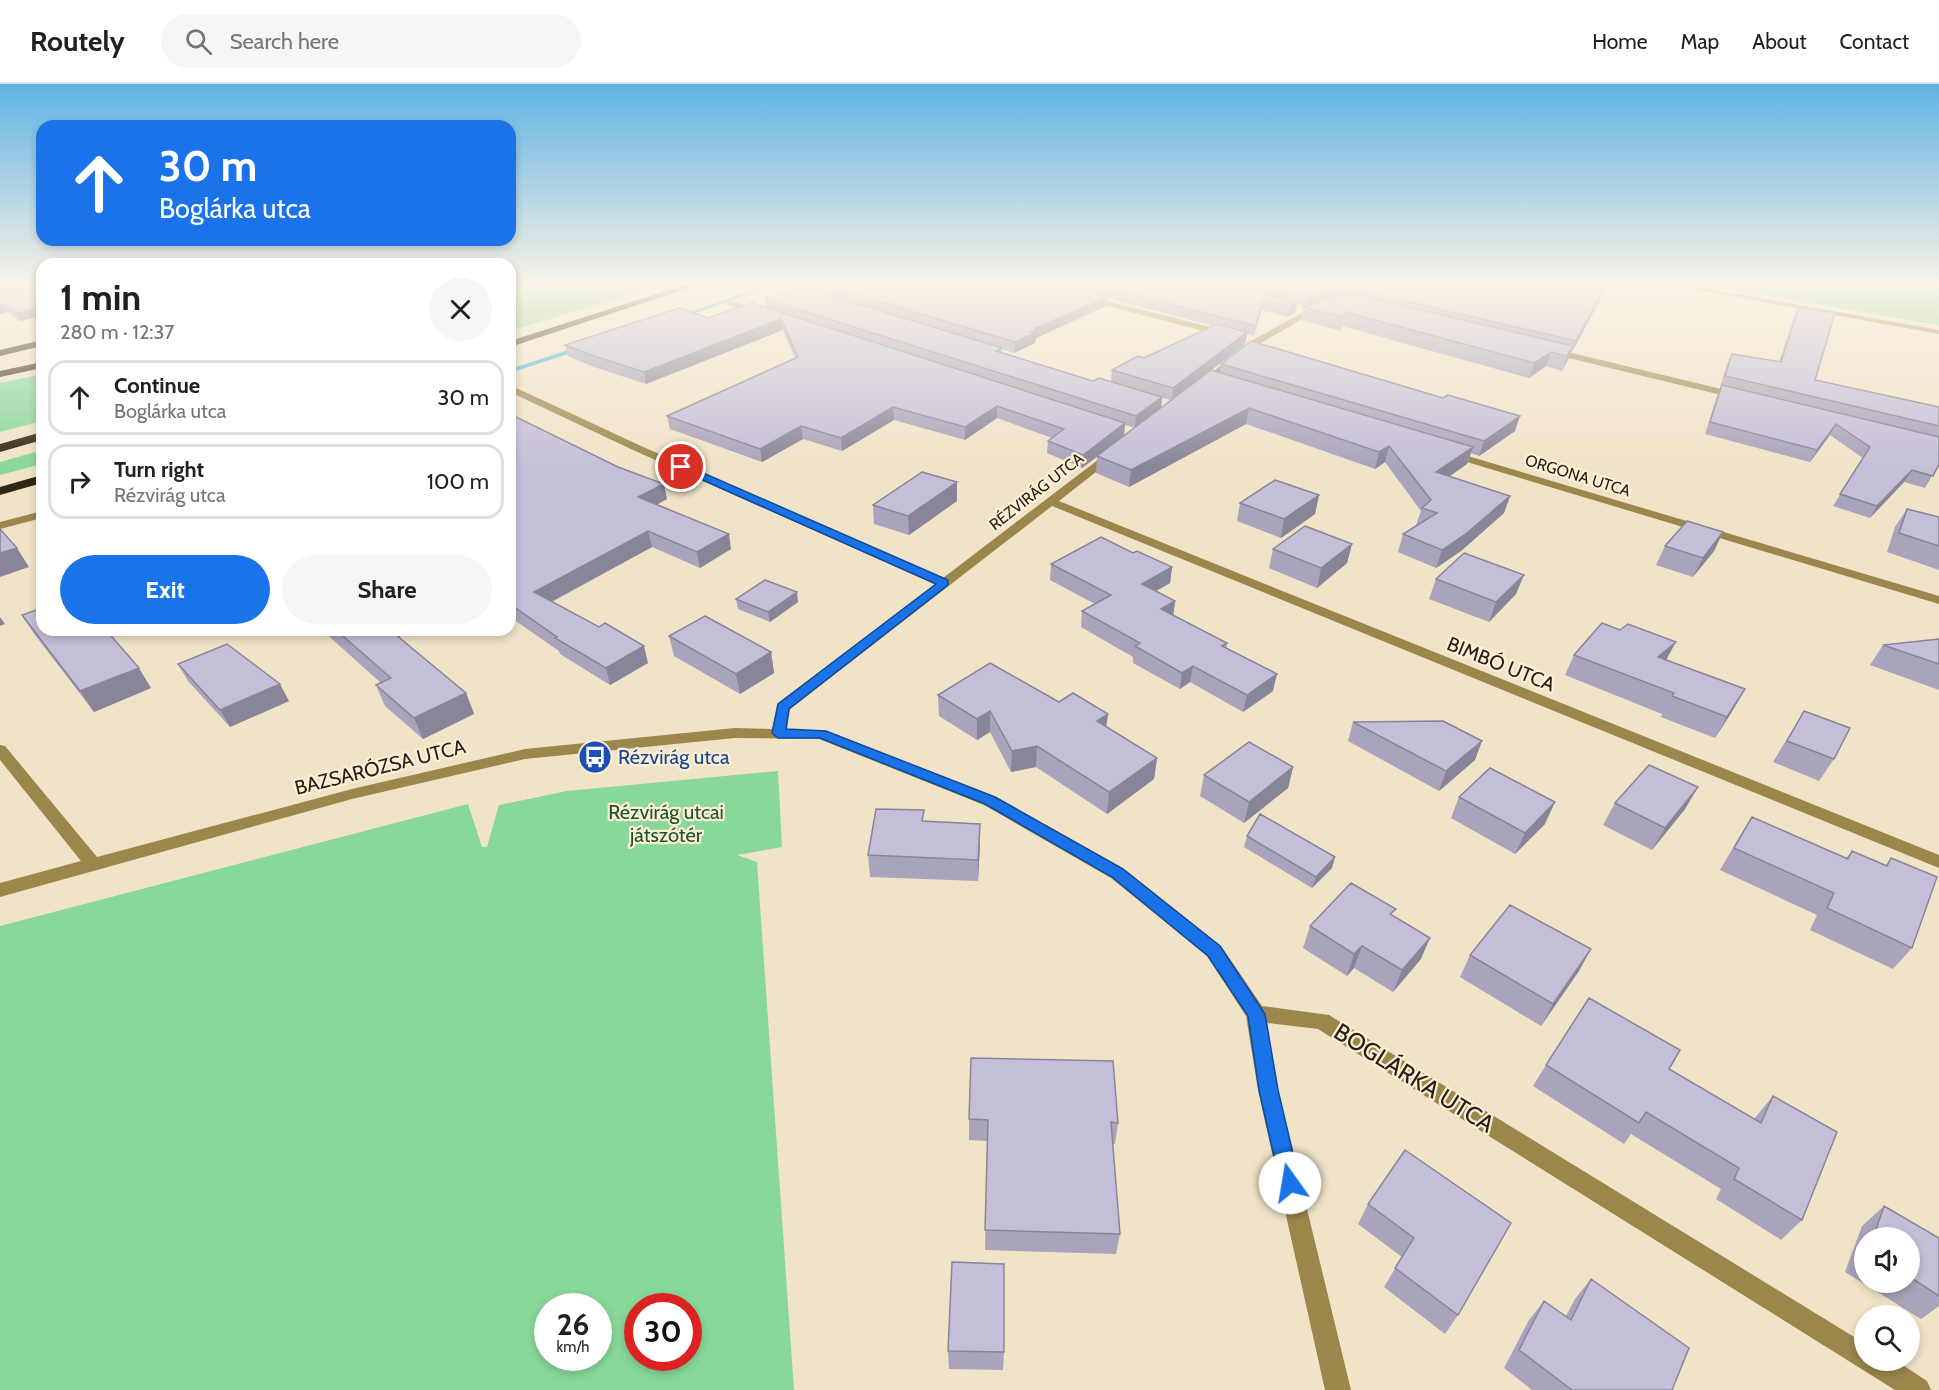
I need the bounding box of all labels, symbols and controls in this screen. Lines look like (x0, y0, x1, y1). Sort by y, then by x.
search box (161, 14, 581, 68)
text: Routely (30, 24, 125, 58)
icon: search (182, 25, 215, 58)
text: Search here (230, 28, 339, 55)
text: Home (1592, 29, 1648, 54)
text: Map (1681, 29, 1719, 54)
text: About (1752, 29, 1806, 54)
text: Contact (1839, 29, 1909, 54)
text: 30 m (159, 140, 257, 192)
icon: ahead (60, 144, 138, 222)
text: Boglárka utca (159, 192, 311, 225)
text: 1 min (60, 275, 141, 319)
button: close (429, 278, 492, 341)
text: 280 m · 12:37 (60, 320, 174, 344)
text: Continue (114, 372, 200, 399)
icon: ahead (63, 381, 96, 414)
text: 30 m (437, 384, 489, 411)
text: Boglárka utca (114, 399, 226, 423)
pin (655, 441, 706, 492)
street label: RÉZVIRÁG UTCA (985, 449, 1087, 534)
icon: arrive (664, 450, 697, 483)
street label: ORGONA UTCA (1523, 450, 1633, 501)
text: Turn right (114, 456, 204, 483)
icon: right (63, 465, 96, 498)
text: 100 m (427, 468, 489, 495)
text: Rézvirág utca (114, 483, 225, 507)
button: Exit (60, 555, 270, 624)
button: Share (282, 555, 492, 624)
street label: BIMBÓ UTCA (1444, 631, 1559, 697)
street label: BAZSARÓZSA UTCA (292, 734, 469, 800)
bus stop icon: Rézvirág utca (577, 739, 613, 775)
place label: Rézvirág utca (618, 745, 730, 769)
park label: Rézvirág utcai játszótér (608, 800, 724, 847)
street label: BOGLÁRKA UTCA (1329, 1017, 1500, 1139)
position arrow (1258, 1151, 1322, 1215)
map controls (1854, 1227, 1920, 1371)
button: sound (1854, 1227, 1920, 1293)
speed limit sign: 30 (624, 1293, 702, 1371)
button: search (1854, 1305, 1920, 1371)
text: 26 (557, 1306, 589, 1343)
text: km/h (557, 1338, 589, 1356)

